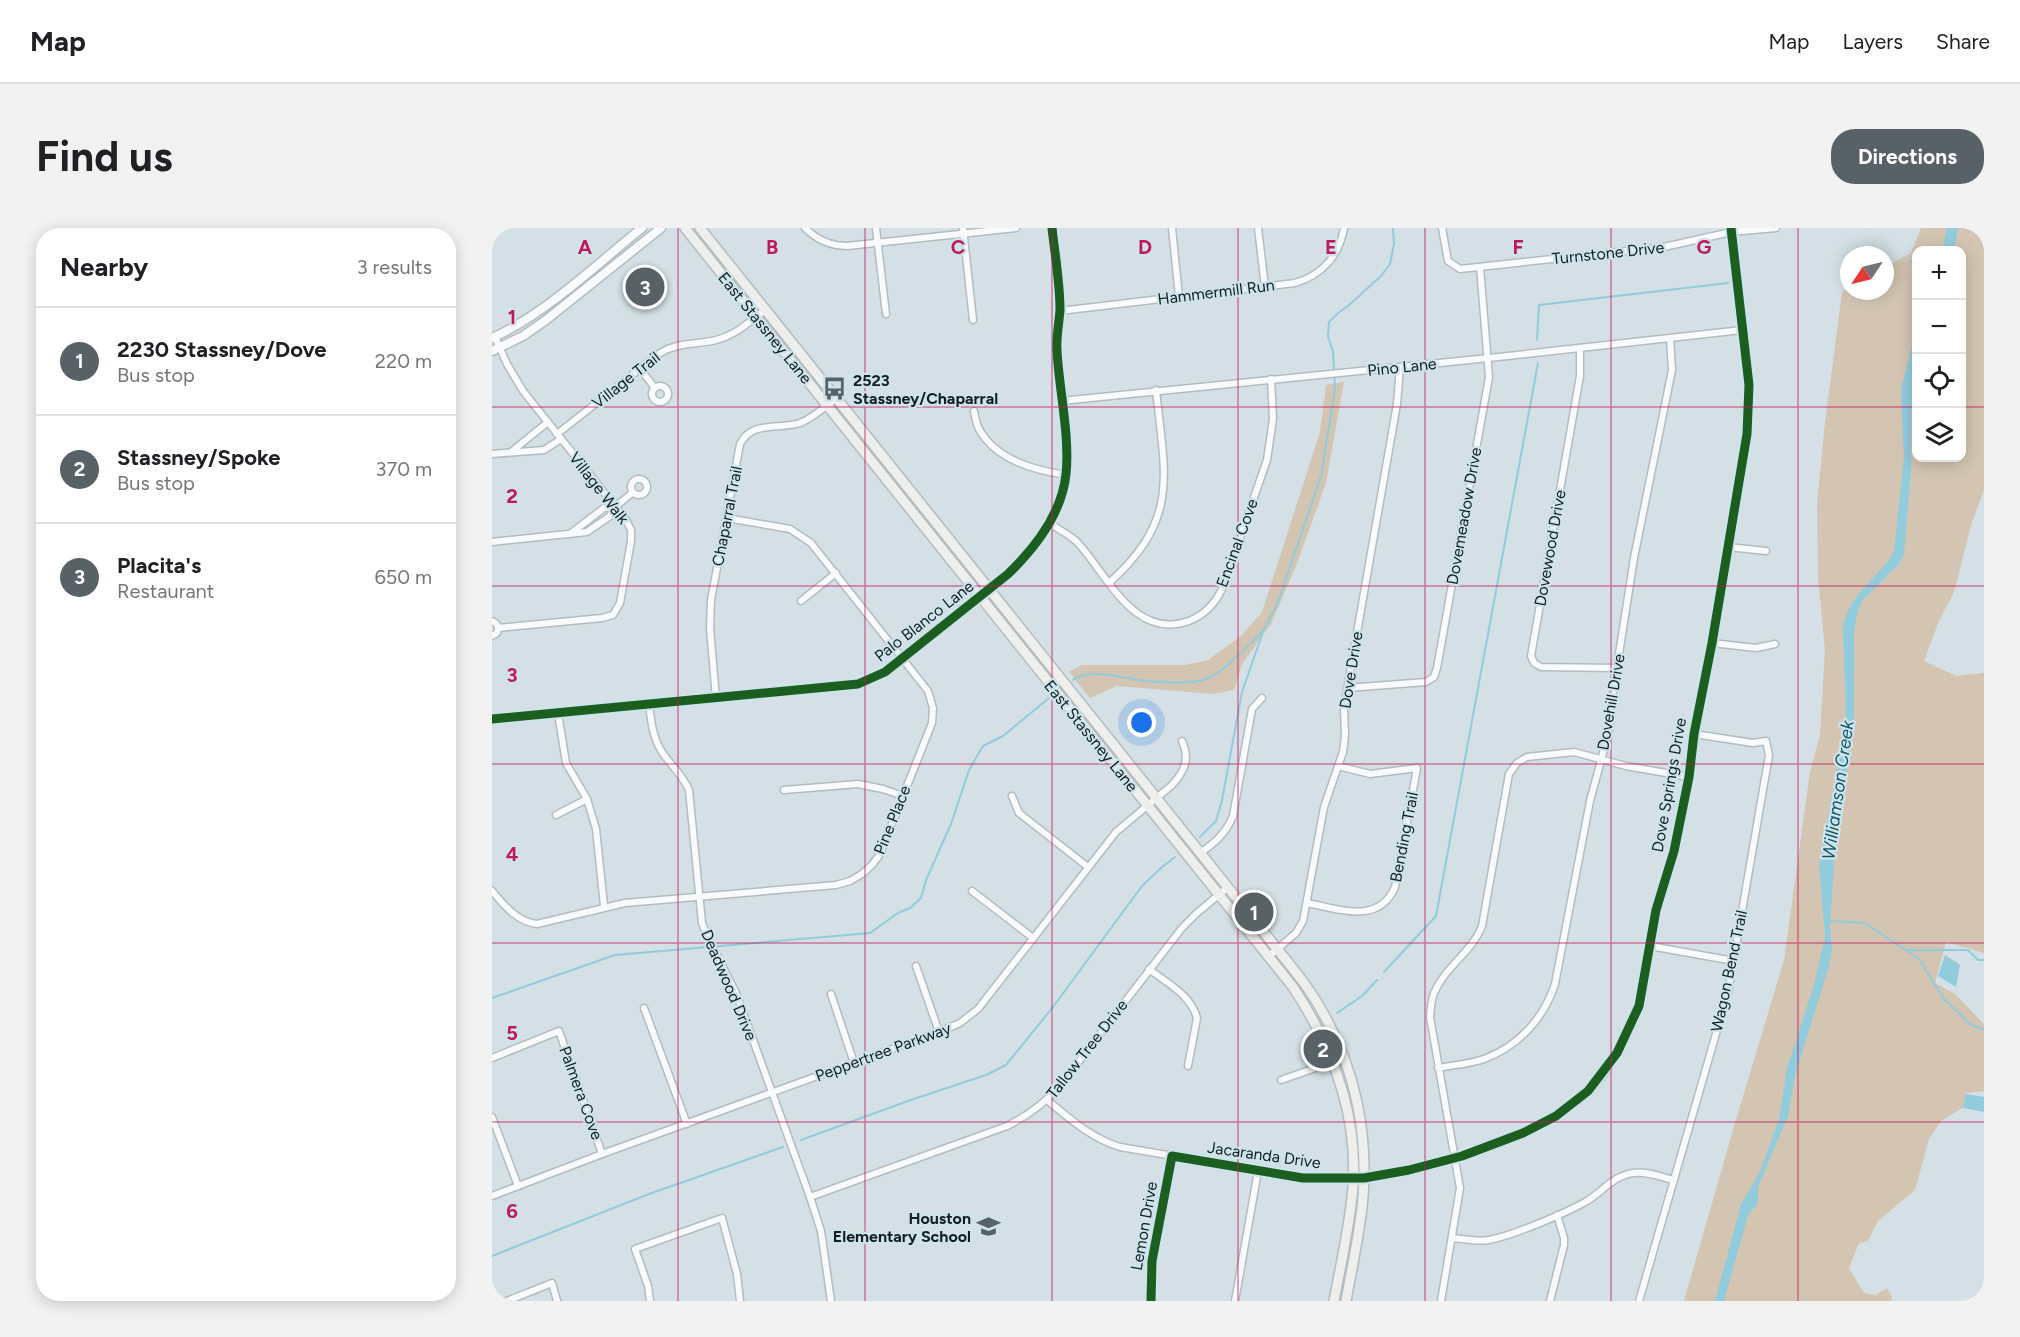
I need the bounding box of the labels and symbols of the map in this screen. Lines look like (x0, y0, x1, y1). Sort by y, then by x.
text: A (578, 235, 593, 259)
text: B (766, 235, 778, 259)
text: C (951, 235, 965, 259)
text: D (1138, 235, 1152, 259)
text: E (1325, 235, 1337, 259)
text: F (1512, 235, 1524, 259)
text: G (1697, 235, 1712, 259)
street label: Turnstone Drive (1551, 238, 1665, 268)
north arrow (1840, 246, 1894, 300)
pin: 3 (626, 264, 664, 310)
street label: East Stassney Lane (714, 268, 816, 388)
street label: Hammermill Run (1156, 275, 1276, 309)
text: 1 (508, 305, 516, 329)
street label: Village Trail (588, 348, 664, 412)
street label: Pino Lane (1367, 354, 1438, 380)
place label: 2523 Stassney/Chaparral (853, 371, 998, 408)
bus stop icon: 2523 Stassney/Chaparral (822, 376, 848, 402)
street label: Dovemeadow Drive (1443, 445, 1486, 586)
street label: Village Walk (565, 448, 633, 528)
street label: Chaparral Trail (708, 464, 746, 568)
text: 2 (506, 484, 518, 508)
street label: Dovewood Drive (1530, 488, 1570, 608)
street label: Encinal Cove (1212, 496, 1262, 590)
street label: Palo Blanco Lane (871, 576, 978, 666)
street label: Dove Drive (1336, 630, 1367, 710)
street label: Dovehill Drive (1593, 652, 1629, 752)
text: 3 (506, 663, 518, 687)
street label: East Stassney Lane (1040, 676, 1142, 796)
your location (1127, 708, 1156, 737)
street label: Dove Springs Drive (1648, 716, 1690, 854)
water label: Williamson Creek (1817, 718, 1859, 861)
street label: Pine Place (870, 782, 915, 857)
street label: Bending Trail (1386, 790, 1422, 884)
text: 4 (506, 842, 519, 866)
pin: 1 (1234, 890, 1274, 934)
street label: Wagon Bend Trail (1707, 908, 1751, 1034)
street label: Deadwood Drive (697, 927, 761, 1044)
street label: Tallow Tree Drive (1042, 995, 1132, 1102)
street label: Peppertree Parkway (813, 1018, 954, 1085)
text: 5 (506, 1021, 518, 1045)
pin: 2 (1304, 1026, 1342, 1072)
street label: Palmera Cove (555, 1044, 607, 1143)
street label: Jacaranda Drive (1206, 1138, 1322, 1172)
street label: Lemon Drive (1127, 1180, 1161, 1272)
text: 6 (506, 1199, 518, 1223)
place label: Houston Elementary School (833, 1209, 971, 1246)
school or university icon: Houston Elementary School (976, 1214, 1002, 1240)

